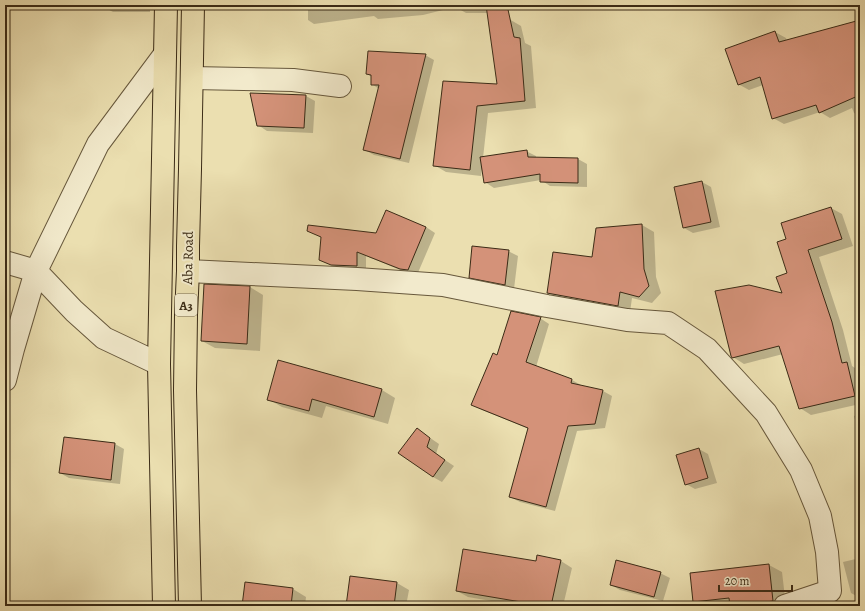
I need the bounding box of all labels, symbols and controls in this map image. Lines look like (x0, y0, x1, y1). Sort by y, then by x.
street label: Aba Road (178, 231, 198, 286)
road number: A3 (175, 294, 197, 316)
scale bar (719, 567, 792, 593)
text: 20 m (725, 573, 749, 589)

